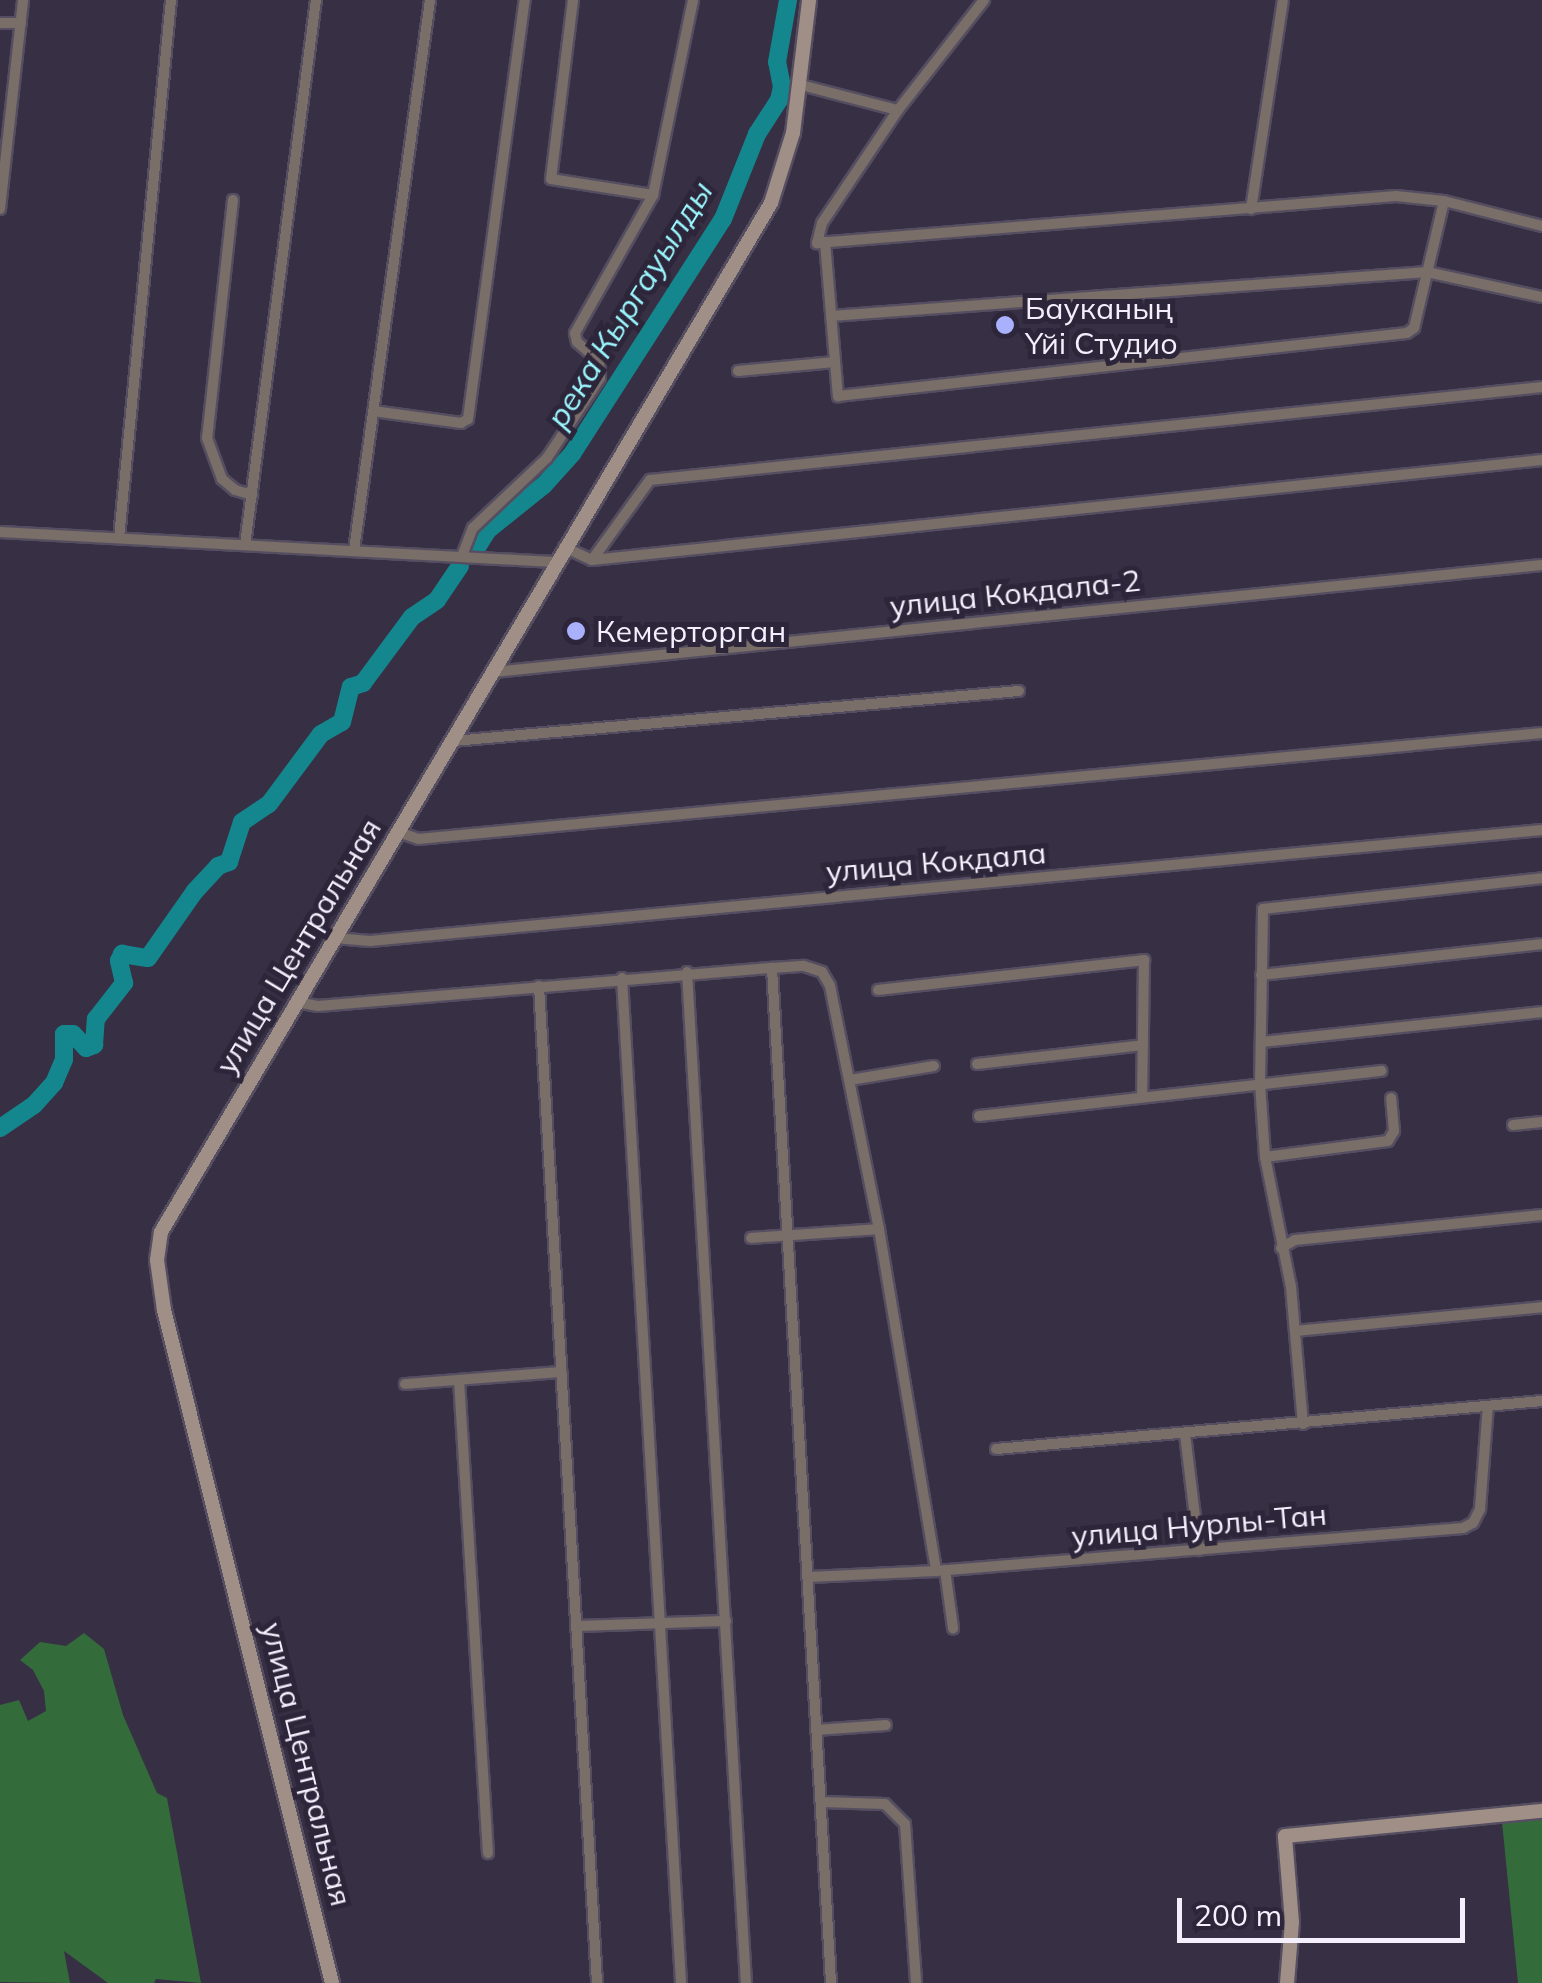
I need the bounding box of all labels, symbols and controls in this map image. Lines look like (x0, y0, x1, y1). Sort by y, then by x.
water label: река Кыргауылды (538, 174, 720, 434)
place label: Бауканың Үйі Студио (1025, 290, 1178, 360)
marker: Бауканың Үйі Студио (994, 314, 1016, 336)
street label: улица Кокдала-2 (888, 562, 1142, 624)
place label: Кемерторган (596, 613, 786, 649)
marker: Кемерторган (565, 620, 587, 642)
street label: улица Центральная (208, 812, 388, 1080)
street label: улица Кокдала (824, 834, 1048, 890)
street label: улица Нурлы-Тан (1070, 1496, 1328, 1554)
street label: улица Центральная (254, 1618, 360, 1910)
scale bar (1182, 1878, 1470, 1940)
text: 200 m (1194, 1896, 1282, 1934)

